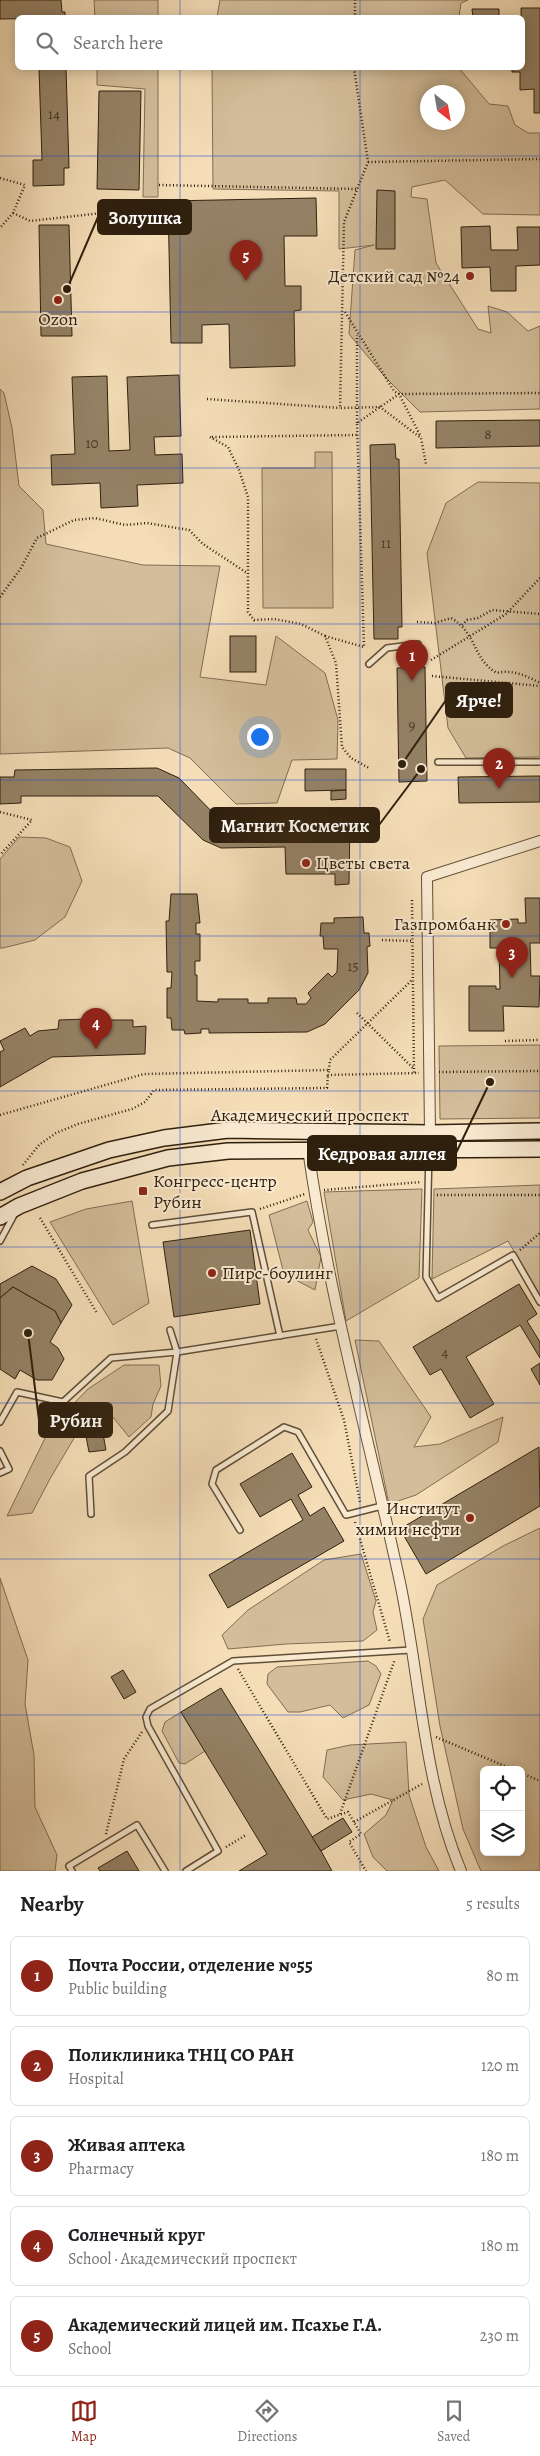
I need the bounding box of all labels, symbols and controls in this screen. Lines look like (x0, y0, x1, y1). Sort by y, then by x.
search box (15, 15, 525, 70)
icon: search (33, 29, 61, 57)
text: Search here (73, 30, 163, 56)
north arrow (420, 85, 465, 130)
house number: 14 (48, 104, 60, 124)
callout: Золушка (98, 200, 191, 234)
text: Золушка (108, 205, 183, 231)
pin: 5 (230, 240, 262, 281)
place label: Детский сад №24 (328, 264, 460, 288)
marker: Детский сад №24 (464, 270, 476, 282)
marker: Ozon (52, 294, 64, 306)
place label: Ozon (38, 307, 78, 331)
house number: 8 (484, 424, 492, 444)
house number: 10 (85, 433, 99, 453)
house number: 11 (381, 533, 391, 553)
pin: 1 (396, 640, 428, 681)
callout: Ярче! (446, 683, 512, 717)
text: Ярче! (456, 688, 502, 714)
house number: 9 (409, 715, 416, 735)
your location (247, 724, 273, 750)
pin: 2 (483, 748, 515, 789)
callout: Магнит Косметик (210, 808, 379, 842)
text: Магнит Косметик (220, 813, 370, 839)
place label: Цветы света (316, 851, 411, 875)
marker: Цветы света (300, 857, 312, 869)
place label: Газпромбанк (394, 912, 496, 936)
marker: Газпромбанк (500, 918, 512, 930)
pin: 3 (496, 937, 528, 978)
house number: 15 (347, 956, 359, 976)
pin: 4 (80, 1008, 112, 1049)
street label: Академический проспект (210, 1103, 409, 1127)
callout: Кедровая аллея (308, 1136, 456, 1170)
text: Кедровая аллея (318, 1141, 446, 1167)
place label: Конгресс-центр Рубин (153, 1169, 277, 1214)
marker: Конгресс-центр Рубин (137, 1185, 149, 1197)
place label: Пирс-боулинг (222, 1261, 333, 1285)
marker: Пирс-боулинг (206, 1267, 218, 1279)
house number: 4 (442, 1342, 449, 1362)
callout: Рубин (39, 1403, 112, 1437)
text: Рубин (50, 1408, 102, 1434)
place label: Институт химии нефти (356, 1496, 460, 1541)
marker: Институт химии нефти (464, 1512, 476, 1524)
map controls (480, 1766, 525, 1856)
button: locate (480, 1766, 525, 1811)
button: layers (480, 1811, 525, 1856)
text: Nearby (20, 1890, 83, 1918)
text: 5 results (466, 1893, 520, 1915)
text: Почта России, отделение №55 (68, 1952, 313, 1978)
text: 1 (34, 1965, 40, 1987)
text: 80 m (486, 1965, 519, 1987)
text: Public building (68, 1978, 167, 2000)
text: Поликлиника ТНЦ СО РАН (68, 2042, 294, 2068)
text: 2 (33, 2055, 41, 2077)
text: 120 m (481, 2055, 519, 2077)
text: Hospital (68, 2068, 124, 2090)
text: Живая аптека (68, 2132, 185, 2158)
text: 3 (34, 2145, 40, 2167)
text: 180 m (481, 2145, 519, 2167)
text: Pharmacy (68, 2158, 134, 2180)
text: Солнечный круг (68, 2222, 205, 2248)
text: 4 (33, 2235, 41, 2257)
text: 180 m (481, 2235, 519, 2257)
text: School · Академический проспект (68, 2248, 297, 2270)
text: Академический лицей им. Псахье Г.А. (68, 2312, 382, 2338)
text: 5 (34, 2325, 40, 2347)
text: 230 m (480, 2325, 519, 2347)
text: School (68, 2338, 111, 2360)
tab: Map (70, 2397, 98, 2446)
tab: Directions (237, 2397, 297, 2446)
tab: Saved (437, 2397, 470, 2446)

